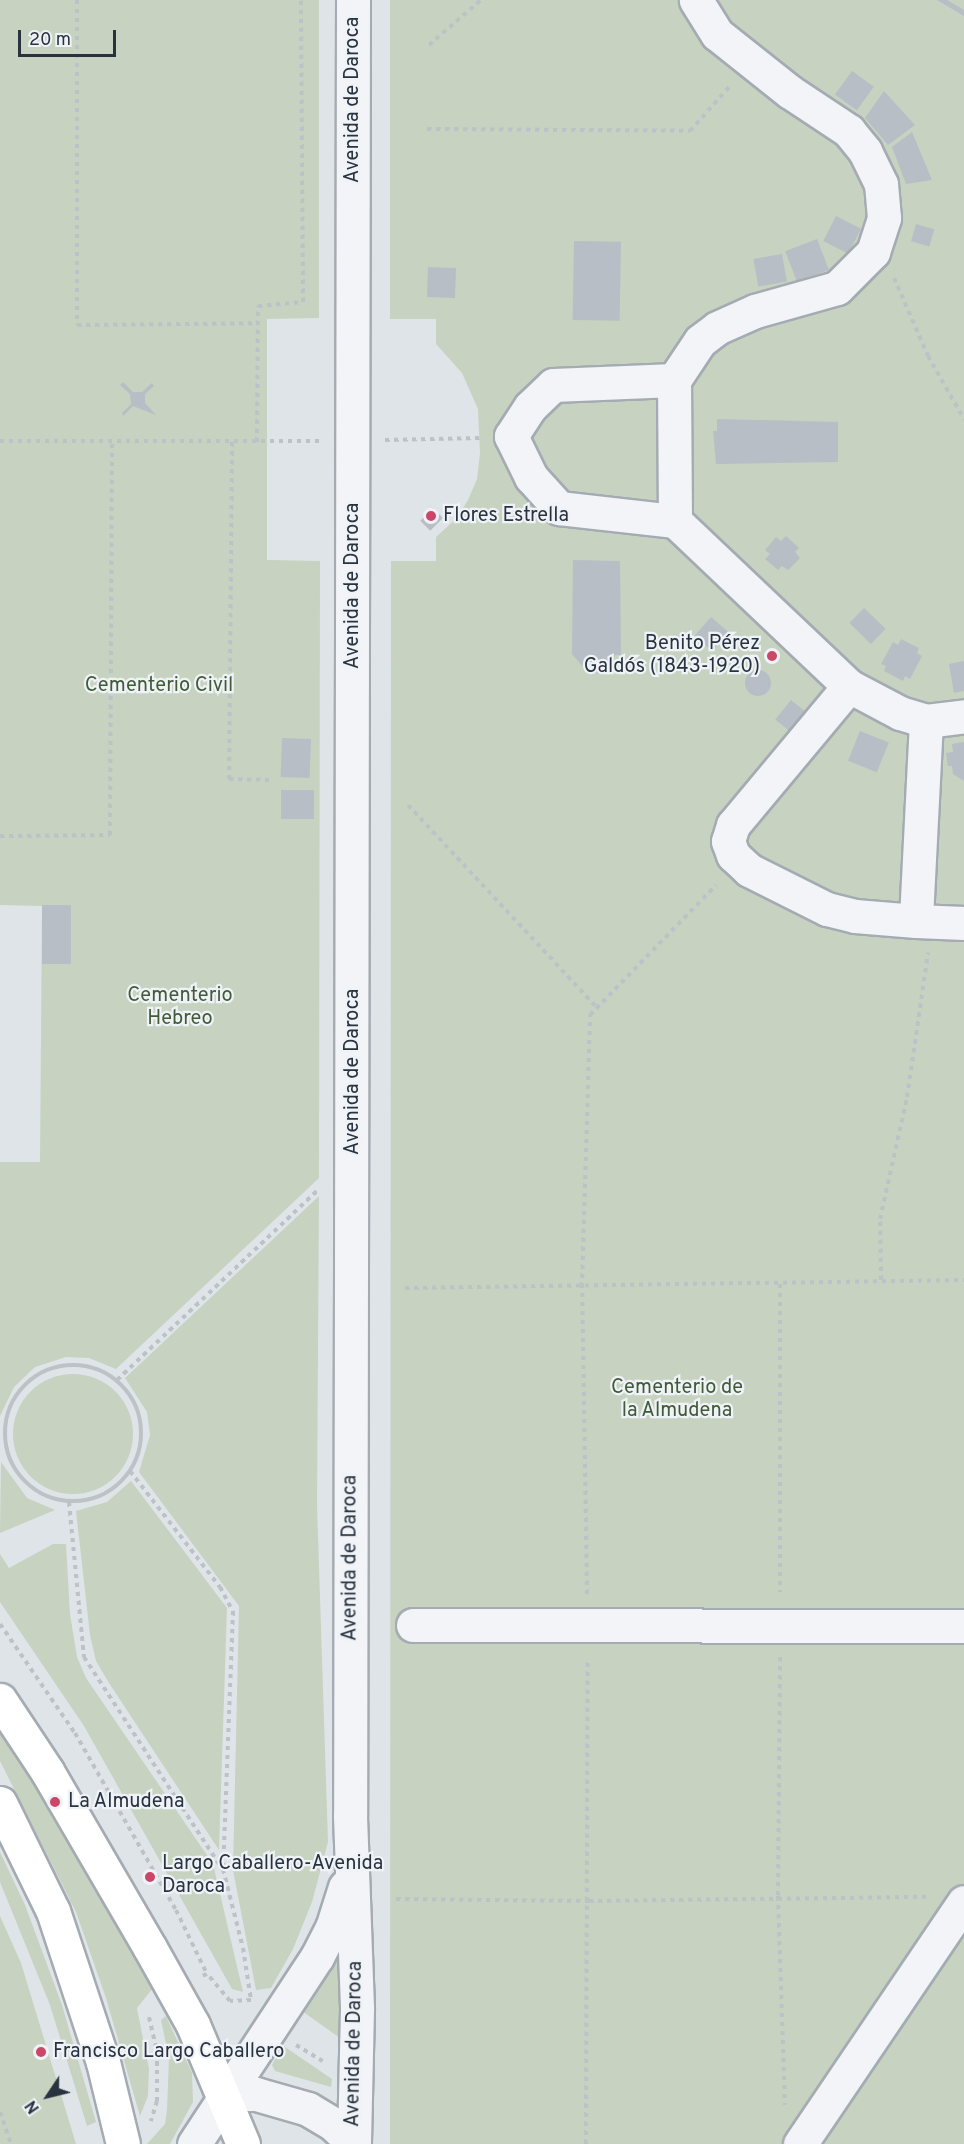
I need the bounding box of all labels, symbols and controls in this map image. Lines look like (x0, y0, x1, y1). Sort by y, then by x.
street label: Avenida de Daroca (341, 17, 365, 183)
scale bar (21, 18, 118, 56)
text: 20 m (29, 29, 71, 52)
street label: Avenida de Daroca (341, 503, 365, 669)
place label: Flores Estrella (443, 504, 569, 528)
marker: Flores Estrella (424, 509, 438, 523)
place label: Benito Pérez Galdós (1843-1920) (584, 632, 760, 679)
marker: Benito Pérez Galdós (1843-1920) (765, 649, 779, 663)
park label: Cementerio Civil (85, 674, 233, 698)
park label: Cementerio Hebreo (127, 985, 233, 1032)
street label: Avenida de Daroca (341, 989, 365, 1155)
park label: Cementerio de la Almudena (611, 1376, 743, 1423)
street label: Avenida de Daroca (339, 1475, 363, 1641)
place label: La Almudena (68, 1790, 185, 1814)
marker: La Almudena (46, 1793, 64, 1811)
place label: Largo Caballero-Avenida Daroca (162, 1853, 383, 1900)
marker: Largo Caballero-Avenida Daroca (143, 1870, 157, 1884)
street label: Avenida de Daroca (342, 1961, 368, 2127)
place label: Francisco Largo Caballero (53, 2040, 284, 2064)
marker: Francisco Largo Caballero (34, 2045, 48, 2059)
north arrow (18, 2066, 78, 2126)
text: N (22, 2096, 45, 2117)

